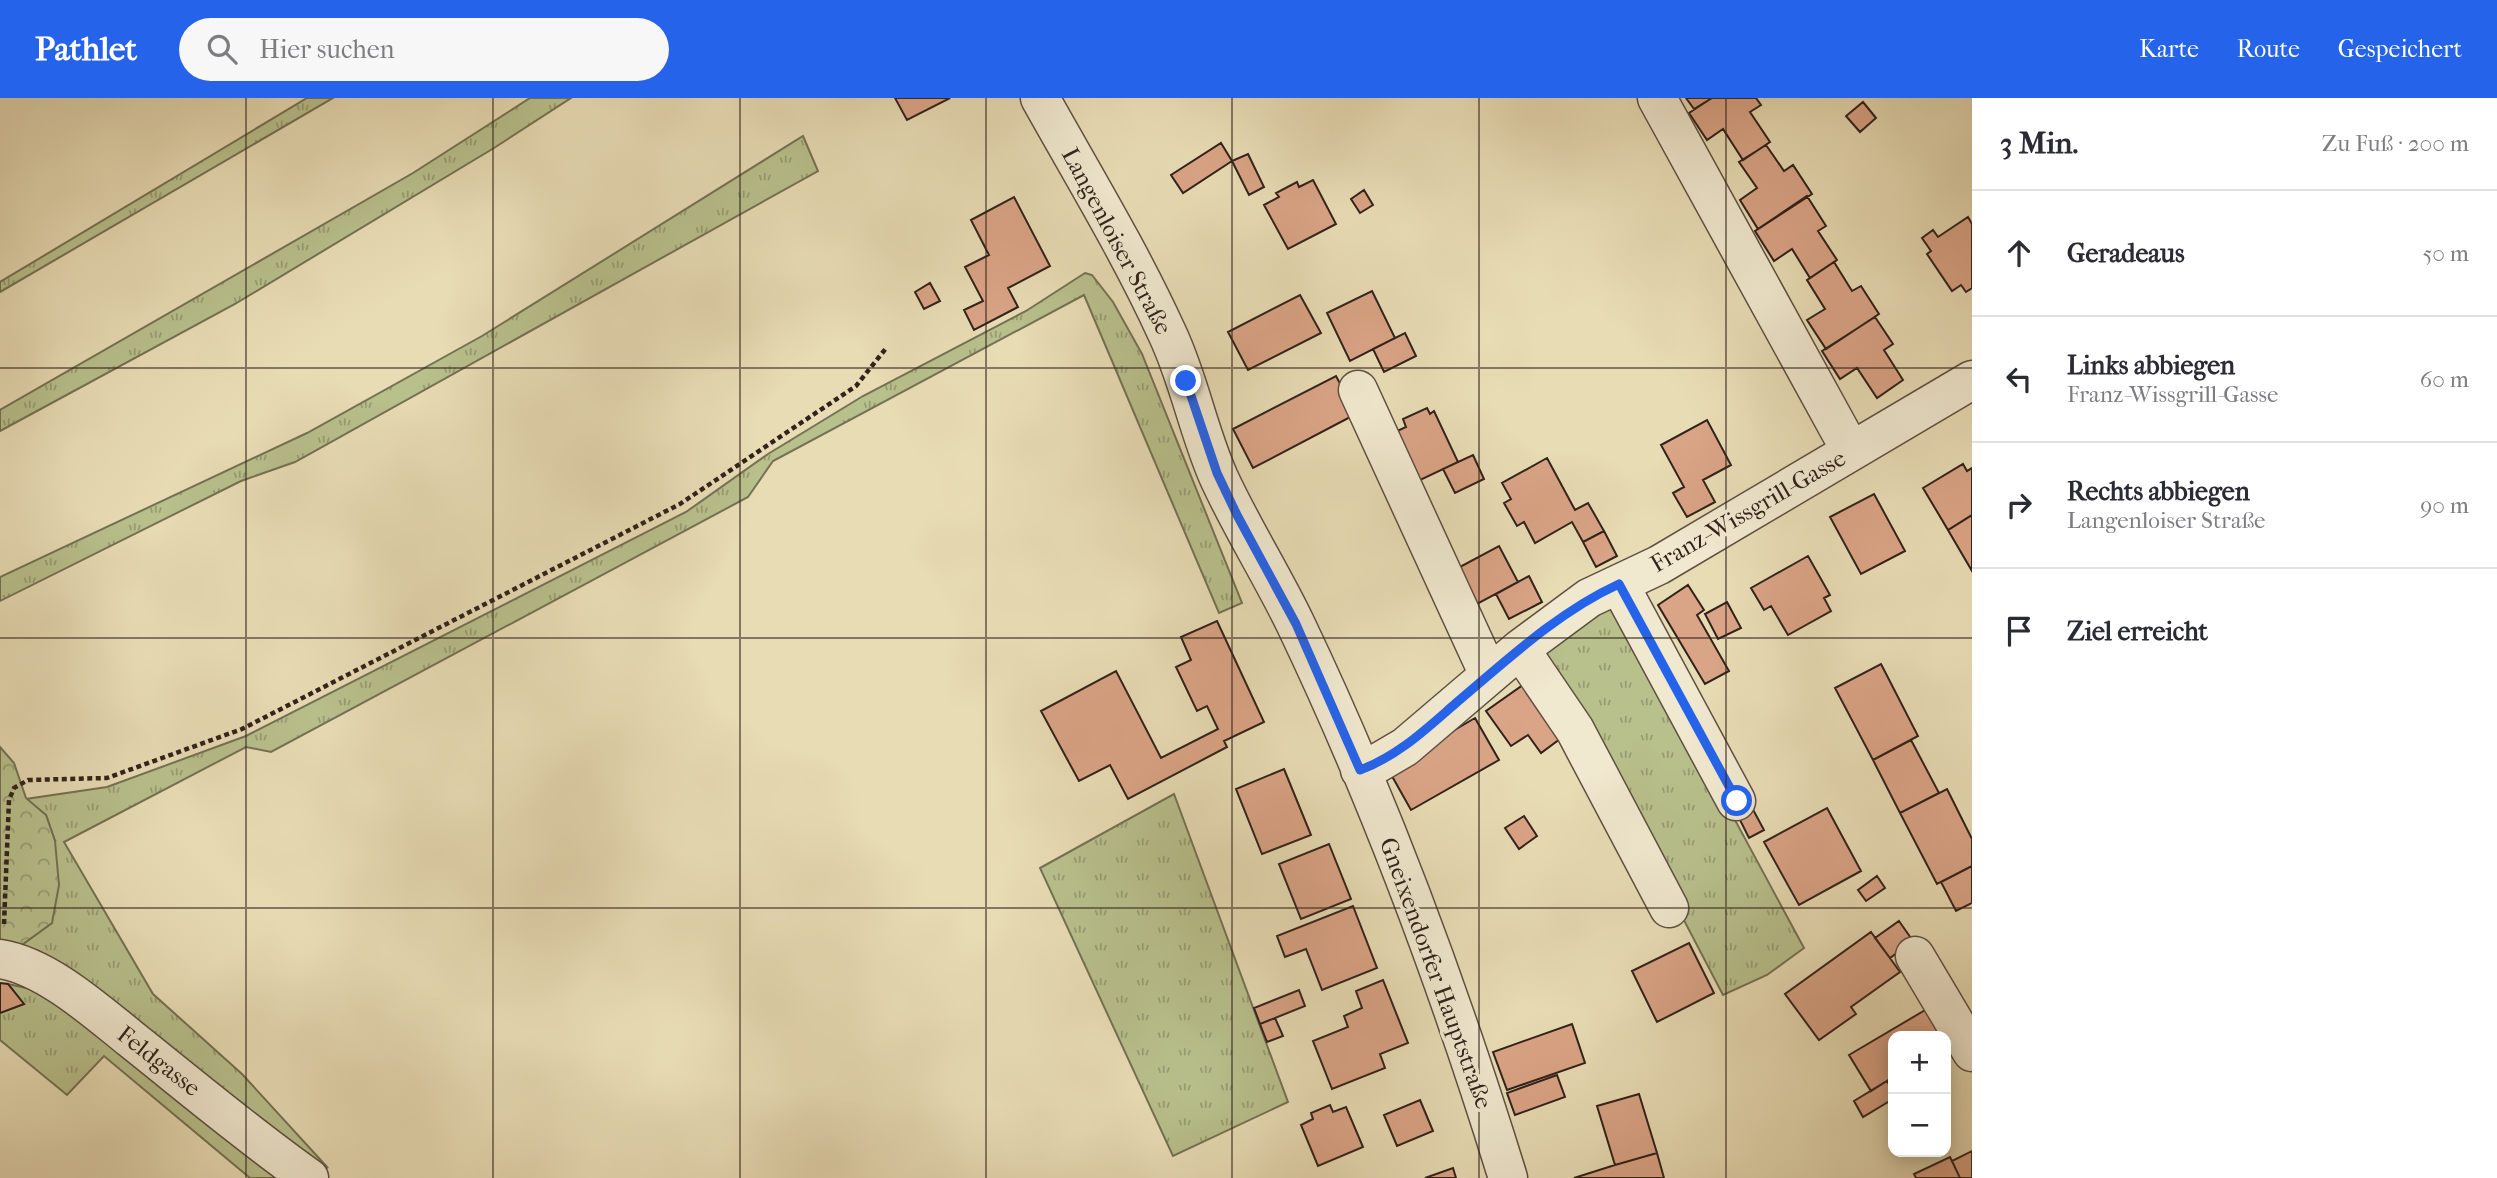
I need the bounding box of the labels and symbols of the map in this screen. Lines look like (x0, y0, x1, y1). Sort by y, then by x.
street label: Langenloiser Straße (1056, 143, 1178, 339)
route end (1170, 365, 1201, 396)
street label: Franz-Wissgrill-Gasse (1645, 444, 1851, 578)
route start (1721, 785, 1752, 816)
street label: Gneixendorfer Hauptstraße (1374, 834, 1498, 1113)
street label: Feldgasse (112, 1020, 206, 1102)

